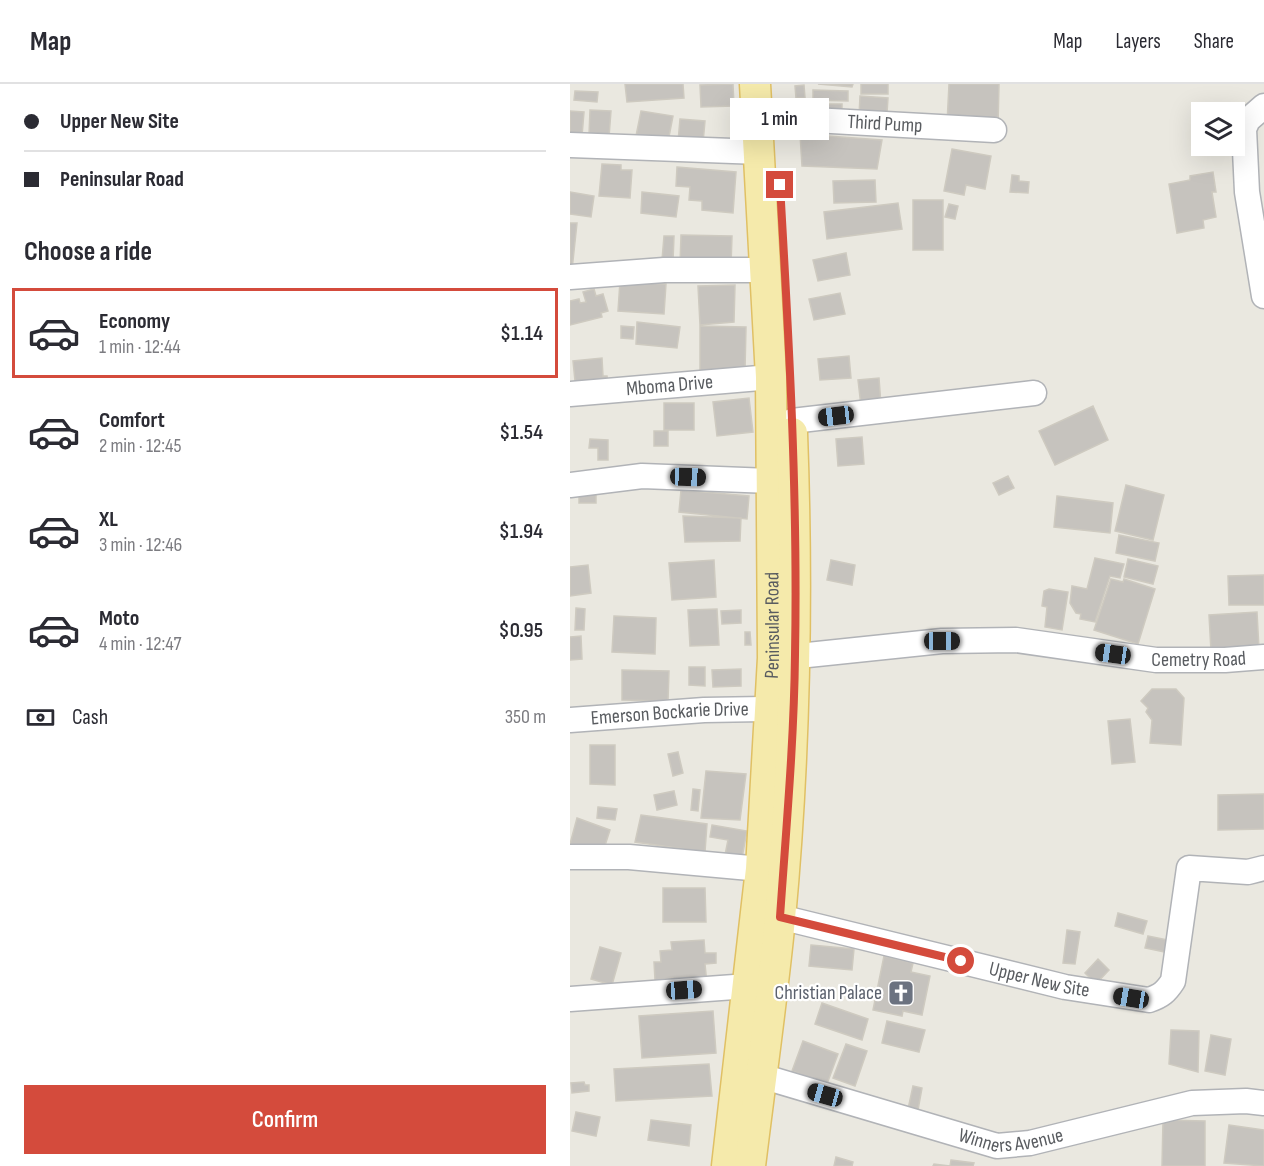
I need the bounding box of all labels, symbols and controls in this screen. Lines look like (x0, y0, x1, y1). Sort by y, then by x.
text: Map (30, 25, 71, 58)
text: Map (1053, 29, 1082, 54)
text: Layers (1115, 29, 1161, 54)
text: Share (1194, 29, 1234, 54)
callout: 1 min (730, 98, 830, 140)
map controls (1191, 102, 1245, 156)
button: layers (1191, 102, 1245, 156)
text: 1 min (761, 107, 798, 131)
text: Upper New Site (60, 108, 179, 135)
street label: Third Pump (847, 110, 923, 138)
text: Peninsular Road (60, 166, 184, 193)
route end (766, 171, 793, 198)
text: Choose a ride (24, 236, 152, 268)
icon: car (27, 306, 81, 360)
text: Economy (99, 308, 170, 335)
text: $1.14 (500, 320, 543, 347)
text: 1 min · 12:44 (99, 335, 181, 359)
street label: Mboma Drive (625, 370, 714, 401)
icon: car (27, 405, 81, 459)
car (817, 405, 855, 427)
text: Comfort (99, 407, 165, 434)
text: $1.54 (499, 419, 543, 446)
text: 2 min · 12:45 (99, 434, 182, 458)
car (670, 467, 706, 487)
icon: car (27, 504, 81, 558)
text: XL (99, 506, 118, 533)
text: $1.94 (499, 518, 543, 545)
text: 3 min · 12:46 (99, 533, 182, 557)
street label: Peninsular Road (760, 572, 785, 679)
icon: car (27, 603, 81, 657)
text: Moto (99, 605, 139, 632)
text: $0.95 (499, 617, 543, 644)
text: 4 min · 12:47 (99, 632, 181, 656)
car (924, 632, 960, 650)
car (1094, 643, 1132, 665)
street label: Cemetry Road (1151, 646, 1247, 672)
street label: Emerson Bockarie Drive (590, 697, 749, 730)
icon: cash (24, 701, 57, 734)
text: Cash (72, 704, 108, 731)
text: 350 m (505, 705, 546, 729)
route start (947, 947, 974, 974)
street label: Upper New Site (987, 957, 1091, 1003)
church icon: Christian Palace (886, 978, 916, 1008)
car (665, 980, 703, 1000)
place label: Christian Palace (775, 981, 882, 1005)
car (1112, 986, 1150, 1010)
car (805, 1081, 845, 1109)
button: Confirm (24, 1085, 546, 1154)
street label: Winners Avenue (956, 1123, 1066, 1158)

